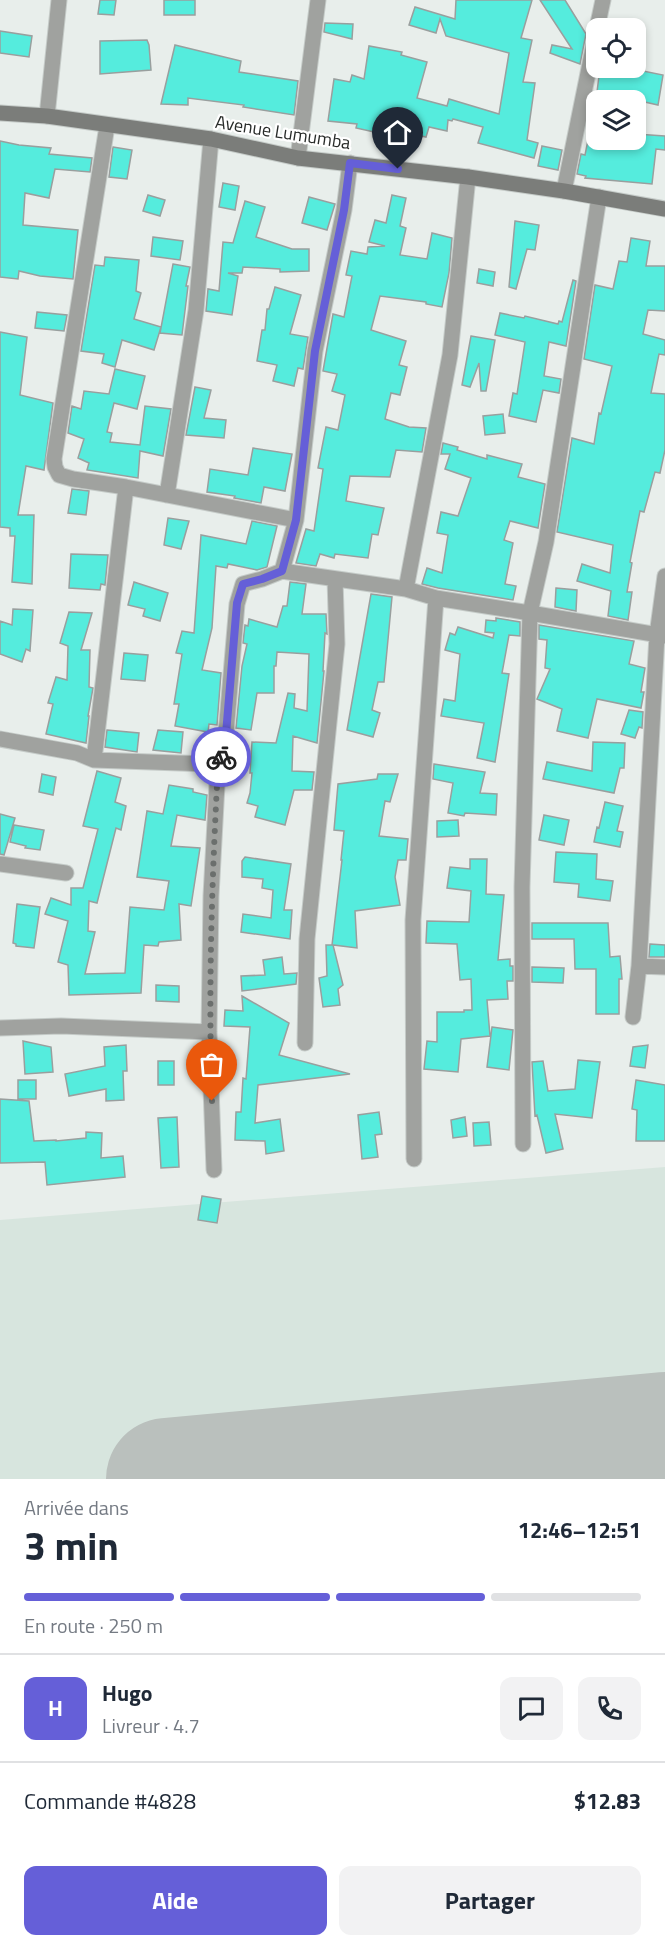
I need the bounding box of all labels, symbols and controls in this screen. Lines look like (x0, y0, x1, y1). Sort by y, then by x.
map controls (586, 18, 646, 150)
button: locate (586, 18, 646, 78)
button: layers (586, 90, 646, 150)
pin (372, 107, 423, 169)
street label: Avenue Lumumba (213, 108, 353, 156)
icon: home (381, 116, 414, 149)
courier (191, 727, 251, 787)
icon: bike (205, 741, 238, 774)
pin (186, 1039, 237, 1101)
icon: bag (195, 1048, 228, 1081)
text: Arrivée dans (24, 1492, 129, 1523)
text: 12:46–12:51 (518, 1513, 641, 1547)
text: 3 min (24, 1516, 119, 1575)
text: En route · 250 m (24, 1610, 163, 1641)
text: Hugo (102, 1676, 153, 1710)
button: chat (500, 1677, 563, 1740)
button: phone (578, 1677, 641, 1740)
text: H (48, 1691, 63, 1725)
text: Livreur · 4.7 (102, 1710, 200, 1741)
text: Commande #4828 (24, 1784, 196, 1818)
text: $12.83 (574, 1784, 641, 1818)
button: Aide (24, 1866, 327, 1935)
button: Partager (339, 1866, 641, 1935)

